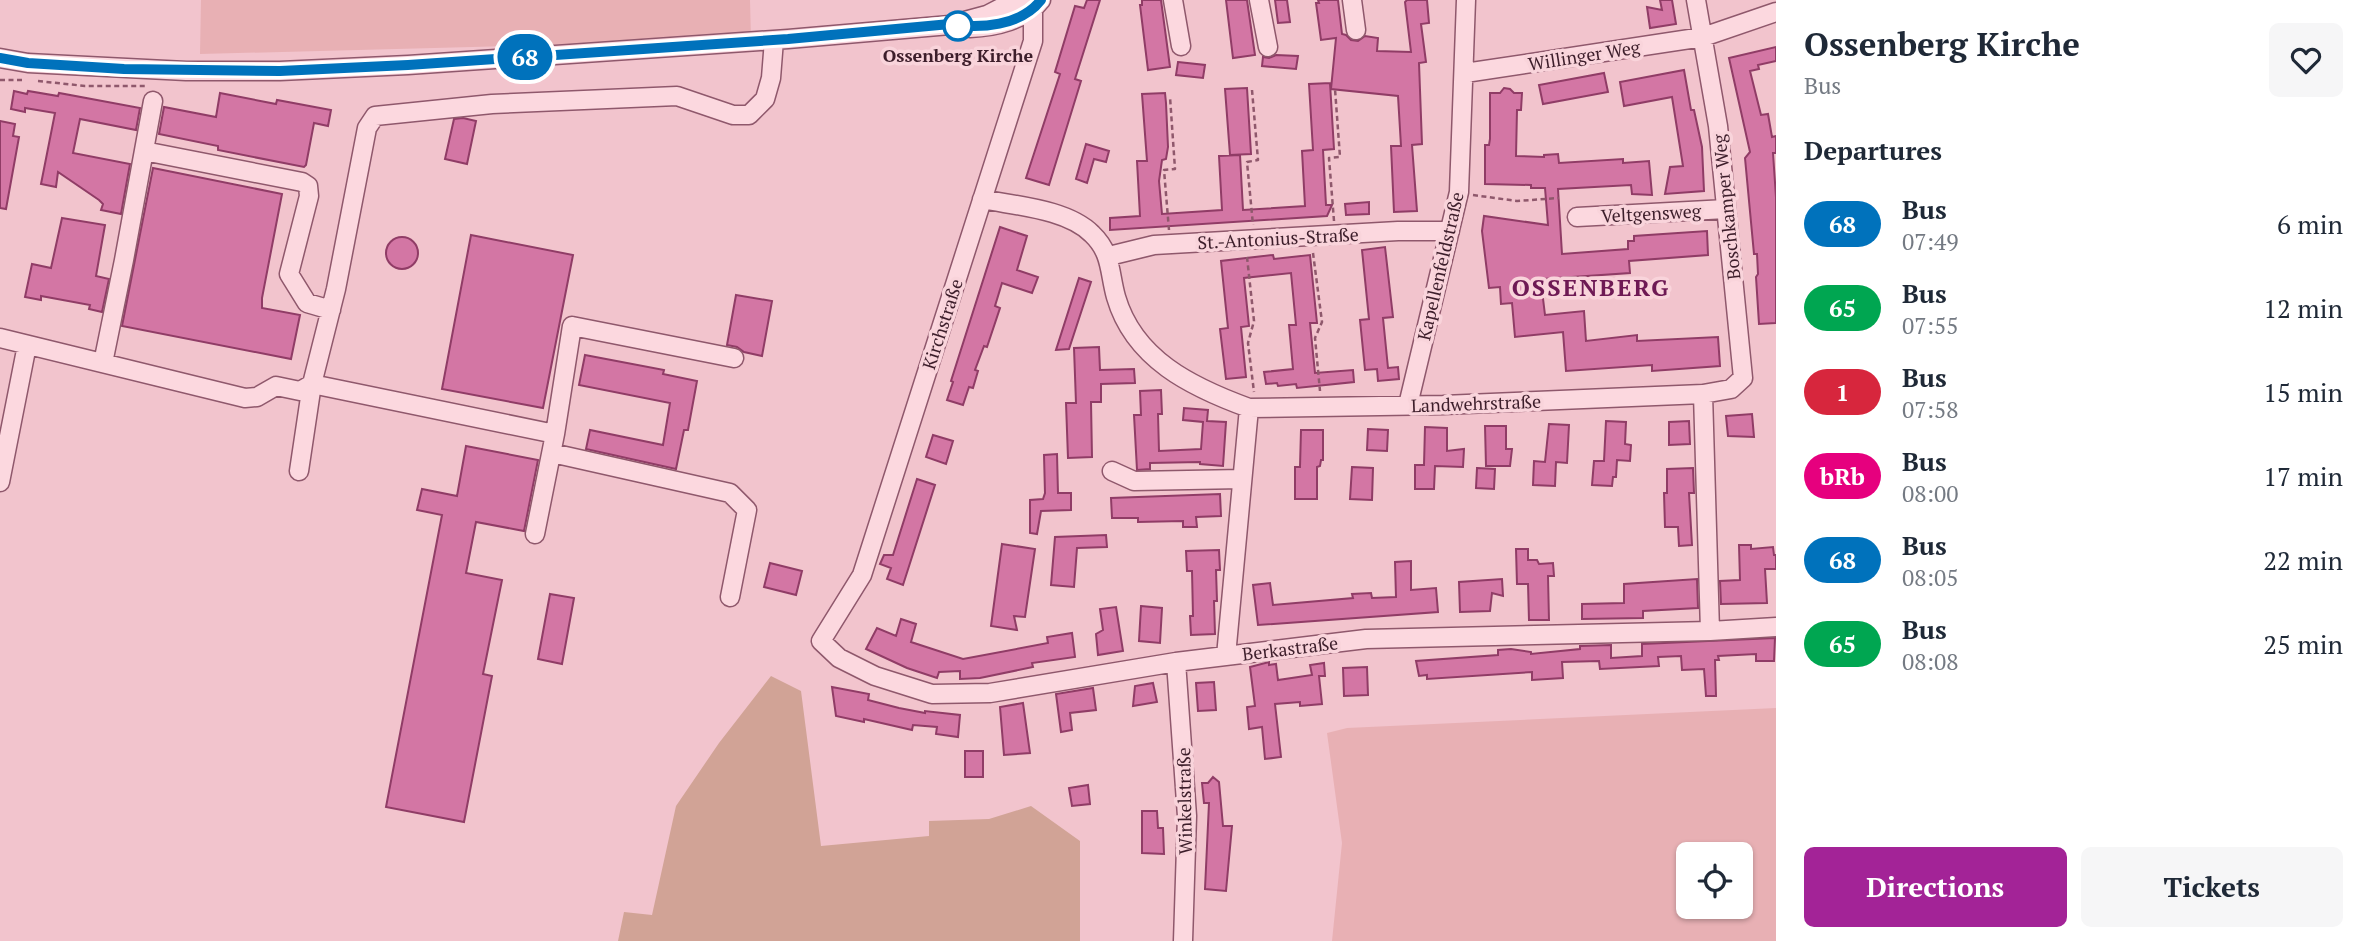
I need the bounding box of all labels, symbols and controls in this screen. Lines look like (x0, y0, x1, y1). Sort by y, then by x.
marker: Ossenberg Kirche (943, 11, 973, 41)
text: Ossenberg Kirche (1804, 22, 2080, 65)
button: heart (2269, 23, 2343, 97)
line badge: 68 (494, 34, 556, 80)
street label: Willinger Weg (1526, 34, 1642, 76)
text: 68 (511, 41, 539, 73)
place label: Ossenberg Kirche (883, 43, 1034, 67)
text: Bus (1804, 70, 1841, 101)
street label: Boschkamper Weg (1706, 132, 1746, 281)
text: Departures (1804, 133, 1942, 167)
street label: Kapellenfeldstraße (1411, 189, 1469, 343)
text: Bus (1902, 192, 1947, 226)
street label: Veltgensweg (1600, 198, 1702, 228)
text: 6 min (2277, 207, 2343, 241)
text: 68 (1829, 208, 1856, 240)
street label: St.-Antonius-Straße (1197, 222, 1359, 254)
text: 07:49 (1902, 226, 1959, 257)
district label: OSSENBERG (1512, 271, 1670, 303)
street label: Kirchstraße (916, 276, 968, 372)
text: Bus (1902, 276, 1947, 310)
text: 12 min (2263, 291, 2343, 325)
text: 65 (1829, 292, 1856, 324)
text: 07:55 (1902, 310, 1959, 341)
text: Bus (1902, 360, 1947, 394)
text: 15 min (2263, 375, 2343, 409)
text: 1 (1836, 376, 1849, 408)
street label: Landwehrstraße (1411, 389, 1541, 417)
text: 07:58 (1902, 394, 1959, 425)
text: Bus (1902, 444, 1947, 478)
text: 17 min (2263, 459, 2343, 493)
text: bRb (1820, 460, 1865, 492)
text: 08:00 (1902, 478, 1959, 509)
text: Bus (1902, 528, 1947, 562)
text: 22 min (2263, 543, 2343, 577)
text: 68 (1829, 544, 1856, 576)
text: 08:05 (1902, 562, 1959, 593)
text: Bus (1902, 612, 1947, 646)
text: 25 min (2263, 627, 2343, 661)
text: 65 (1829, 628, 1856, 660)
street label: Berkastraße (1241, 630, 1339, 666)
text: 08:08 (1902, 646, 1959, 677)
street label: Winkelstraße (1171, 747, 1197, 855)
map controls (1676, 842, 1753, 919)
button: locate (1676, 842, 1753, 919)
button: Directions (1804, 847, 2067, 927)
button: Tickets (2081, 847, 2343, 927)

